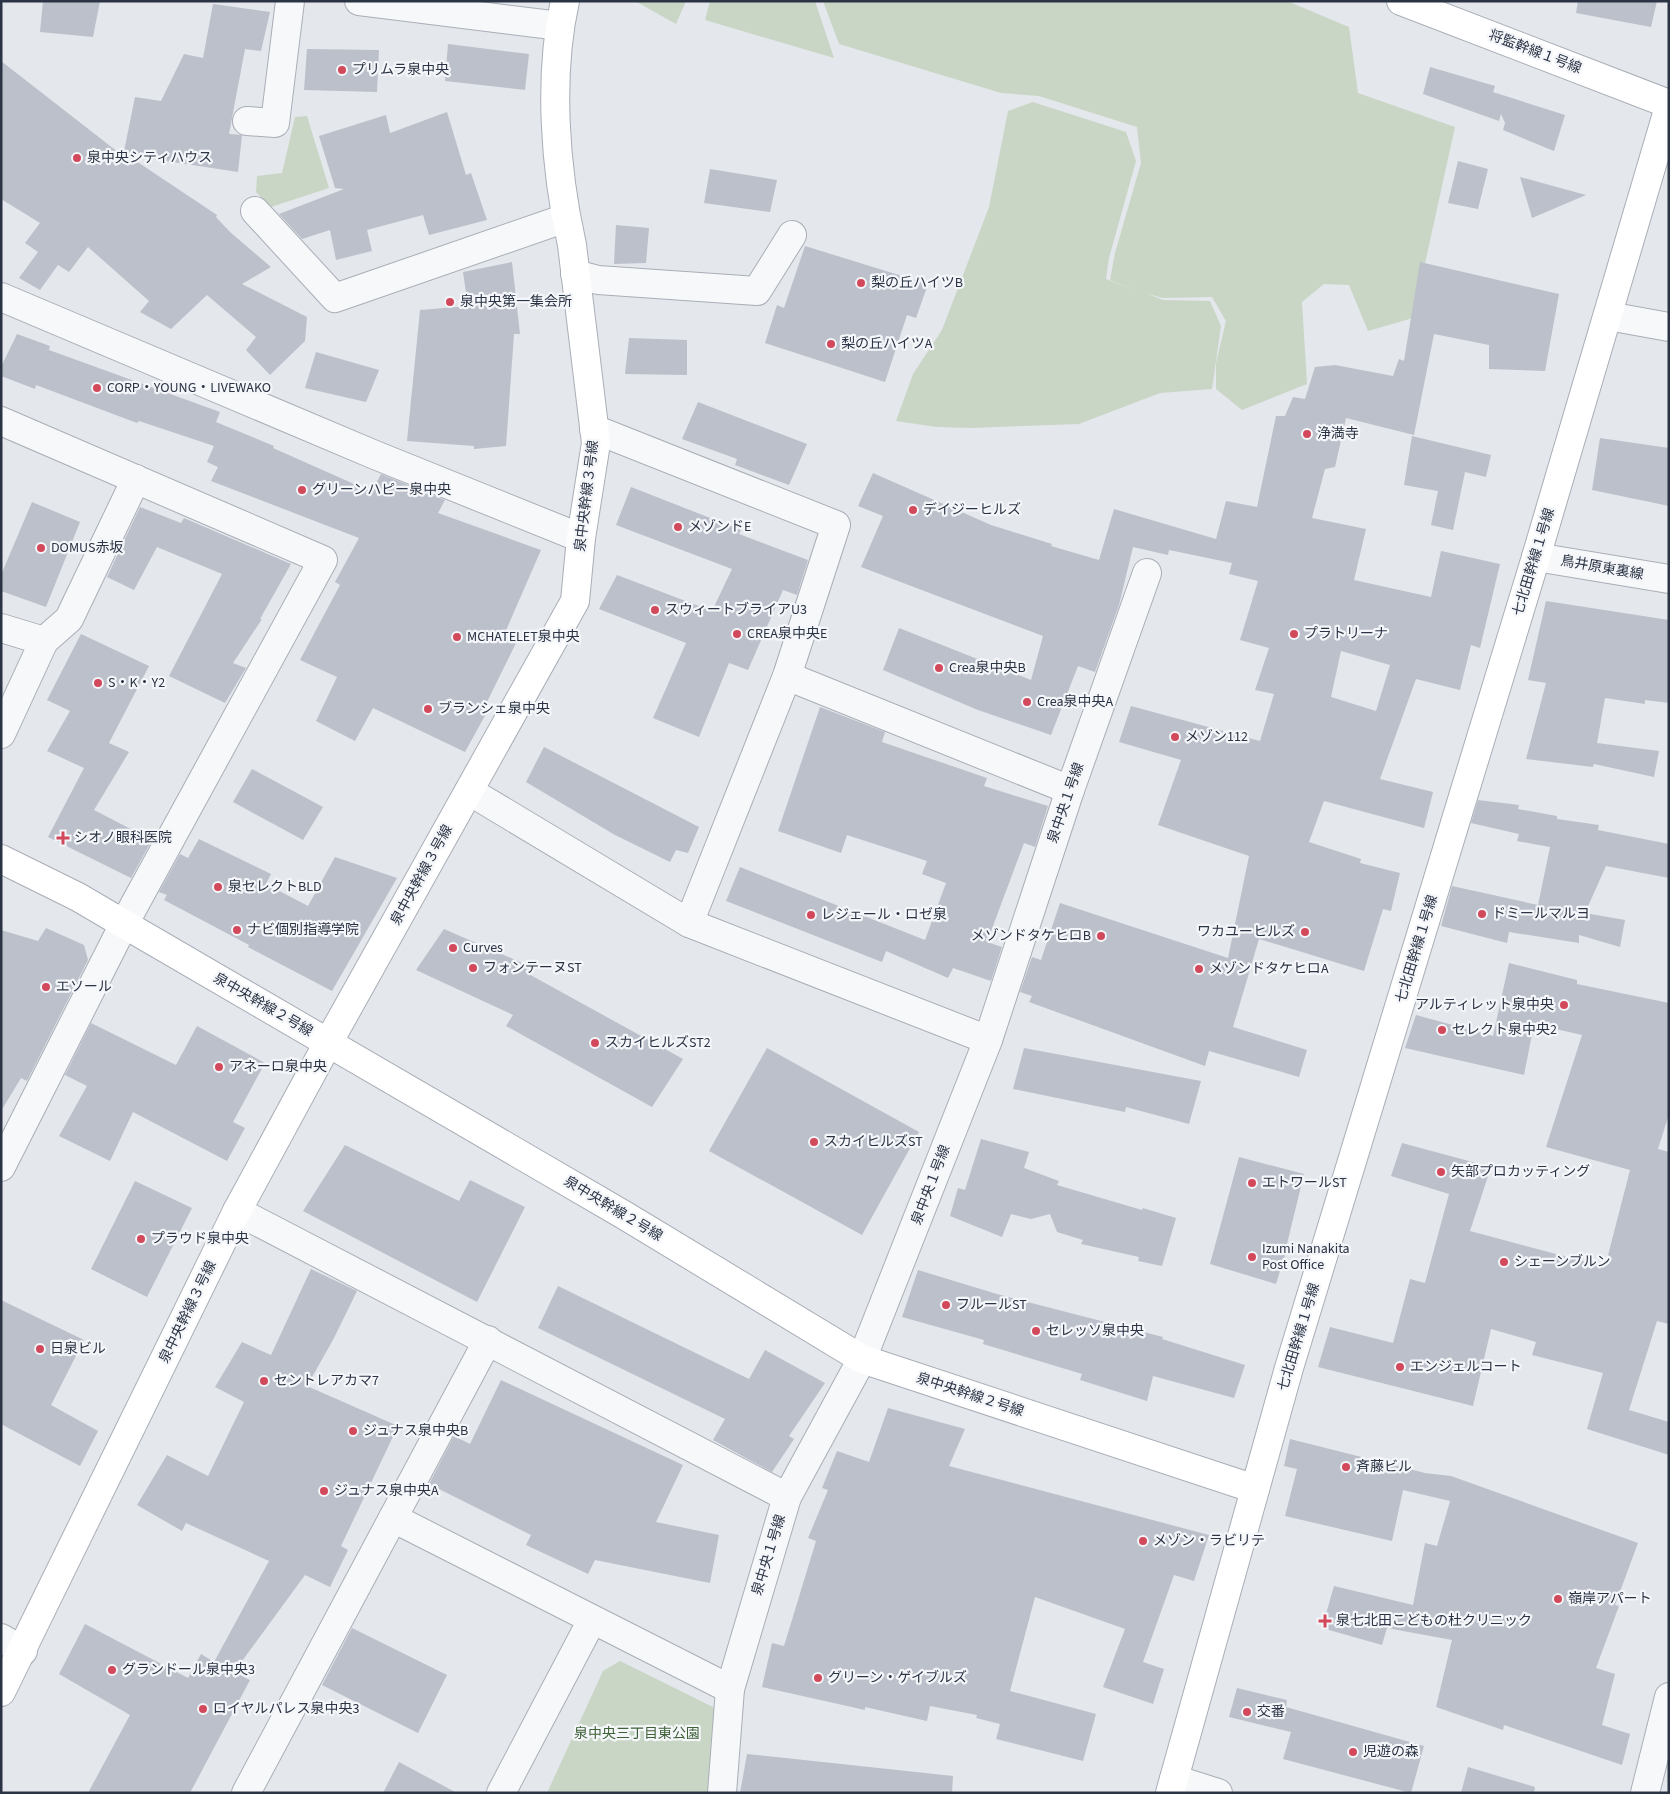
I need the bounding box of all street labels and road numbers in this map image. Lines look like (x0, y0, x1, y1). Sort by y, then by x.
street label: 将監幹線１号線 (1486, 25, 1584, 79)
street label: 泉中央幹線３号線 (570, 439, 604, 553)
street label: 七北田幹線１号線 (1508, 506, 1560, 618)
street label: 鳥井原東裏線 (1559, 551, 1645, 585)
street label: 泉中央１号線 (1043, 760, 1089, 846)
street label: 泉中央幹線３号線 (386, 821, 458, 929)
street label: 七北田幹線１号線 (1391, 893, 1443, 1005)
street label: 泉中央幹線２号線 (210, 968, 316, 1042)
street label: 泉中央１号線 (907, 1142, 955, 1228)
street label: 泉中央幹線２号線 (560, 1172, 666, 1246)
street label: 泉中央幹線３号線 (154, 1257, 222, 1367)
street label: 七北田幹線１号線 (1273, 1281, 1325, 1393)
street label: 泉中央幹線２号線 (914, 1368, 1026, 1422)
street label: 泉中央１号線 (747, 1512, 791, 1598)

